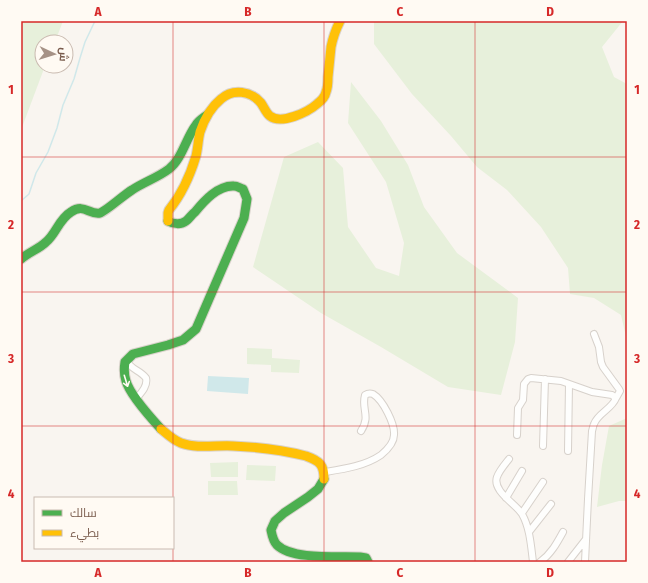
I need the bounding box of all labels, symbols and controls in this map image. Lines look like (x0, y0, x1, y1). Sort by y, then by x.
text: A (93, 4, 102, 19)
text: B (244, 4, 252, 19)
text: C (397, 4, 404, 19)
text: D (546, 4, 554, 19)
north arrow (34, 34, 74, 74)
text: ش (57, 47, 70, 62)
text: 1 (8, 82, 14, 97)
text: 1 (634, 82, 640, 97)
text: 2 (7, 217, 14, 232)
text: 2 (633, 217, 640, 232)
text: 3 (7, 351, 14, 366)
text: 3 (633, 351, 640, 366)
one-way arrow (123, 374, 130, 387)
text: 4 (8, 486, 15, 501)
text: 4 (634, 486, 641, 501)
legend (34, 497, 174, 549)
text: سالك (70, 506, 97, 520)
text: بطيء (70, 526, 99, 543)
text: A (93, 565, 102, 580)
text: B (244, 565, 252, 580)
text: C (397, 565, 404, 580)
text: D (546, 565, 554, 580)

